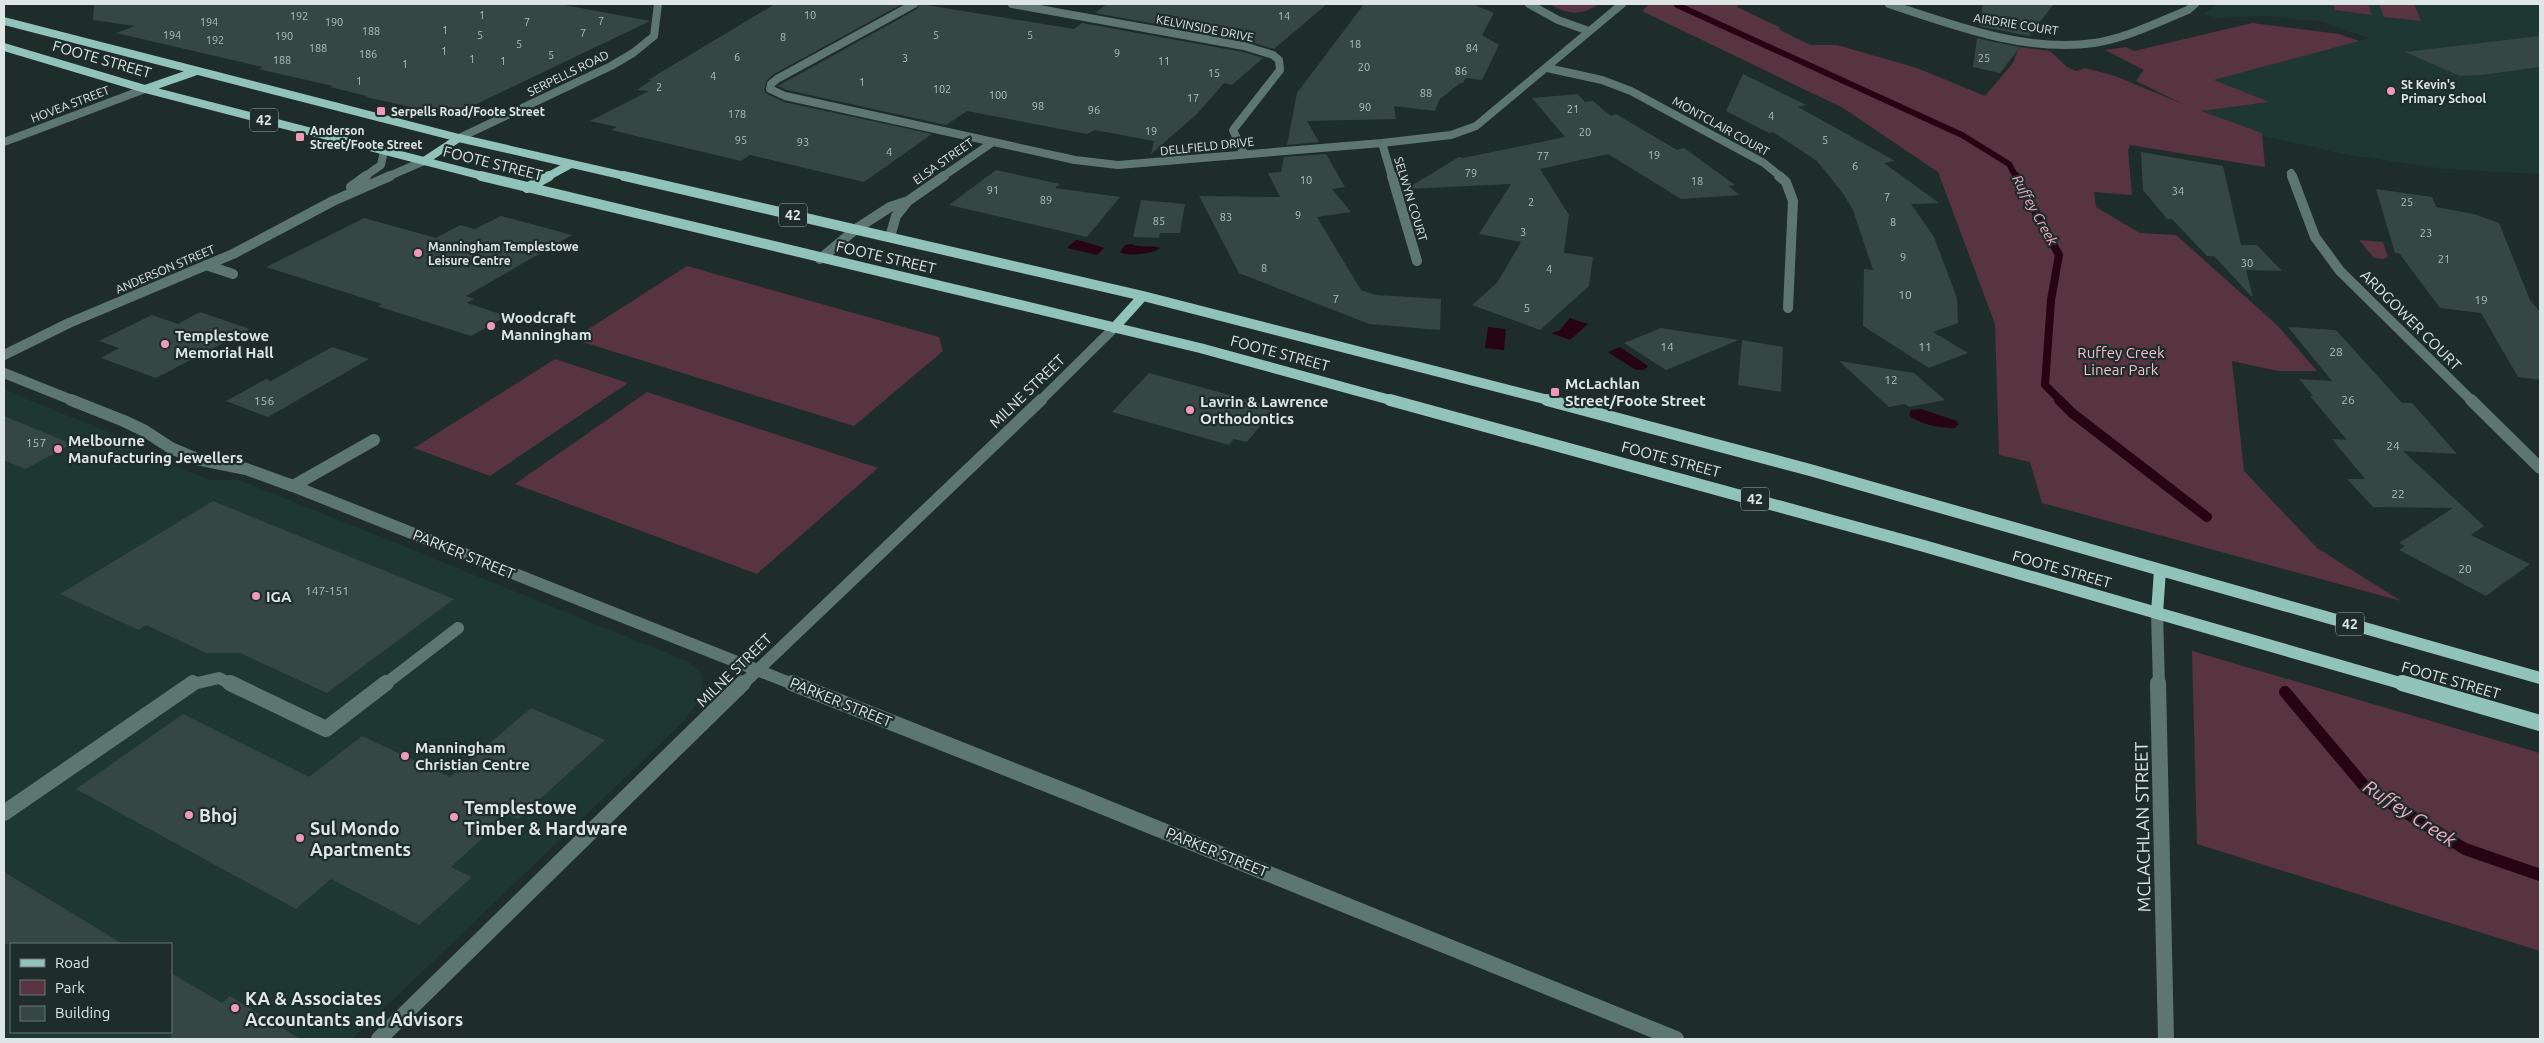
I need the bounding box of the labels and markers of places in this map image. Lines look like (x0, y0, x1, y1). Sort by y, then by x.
place label: St Kevin's Primary School (2401, 78, 2486, 105)
marker: St Kevin's Primary School (2385, 85, 2397, 97)
marker: Serpells Road/Foote Street (375, 105, 387, 117)
place label: Serpells Road/Foote Street (391, 105, 545, 118)
place label: Anderson Street/Foote Street (310, 124, 423, 151)
marker: Anderson Street/Foote Street (294, 131, 306, 143)
place label: Manningham Templestowe Leisure Centre (428, 240, 579, 267)
marker: Manningham Templestowe Leisure Centre (412, 247, 424, 259)
place label: Woodcraft Manningham (501, 309, 592, 343)
marker: Woodcraft Manningham (485, 320, 497, 332)
place label: Templestowe Memorial Hall (175, 327, 274, 361)
marker: Templestowe Memorial Hall (159, 338, 171, 350)
place label: McLachlan Street/Foote Street (1565, 375, 1706, 409)
marker: McLachlan Street/Foote Street (1549, 386, 1561, 398)
place label: Lavrin & Lawrence Orthodontics (1200, 393, 1328, 427)
marker: Lavrin & Lawrence Orthodontics (1184, 404, 1196, 416)
place label: Melbourne Manufacturing Jewellers (68, 432, 243, 466)
marker: Melbourne Manufacturing Jewellers (52, 443, 64, 455)
place label: IGA (266, 588, 292, 605)
marker: IGA (250, 590, 262, 602)
place label: Manningham Christian Centre (415, 739, 530, 773)
marker: Manningham Christian Centre (399, 750, 411, 762)
place label: Templestowe Timber & Hardware (464, 797, 628, 838)
place label: Bhoj (199, 805, 237, 825)
marker: Bhoj (183, 809, 195, 821)
marker: Templestowe Timber & Hardware (448, 811, 460, 823)
place label: Sul Mondo Apartments (310, 818, 411, 859)
marker: Sul Mondo Apartments (294, 832, 306, 844)
place label: KA & Associates Accountants and Advisors (245, 988, 463, 1029)
marker: KA & Associates Accountants and Advisors (229, 1002, 241, 1014)

